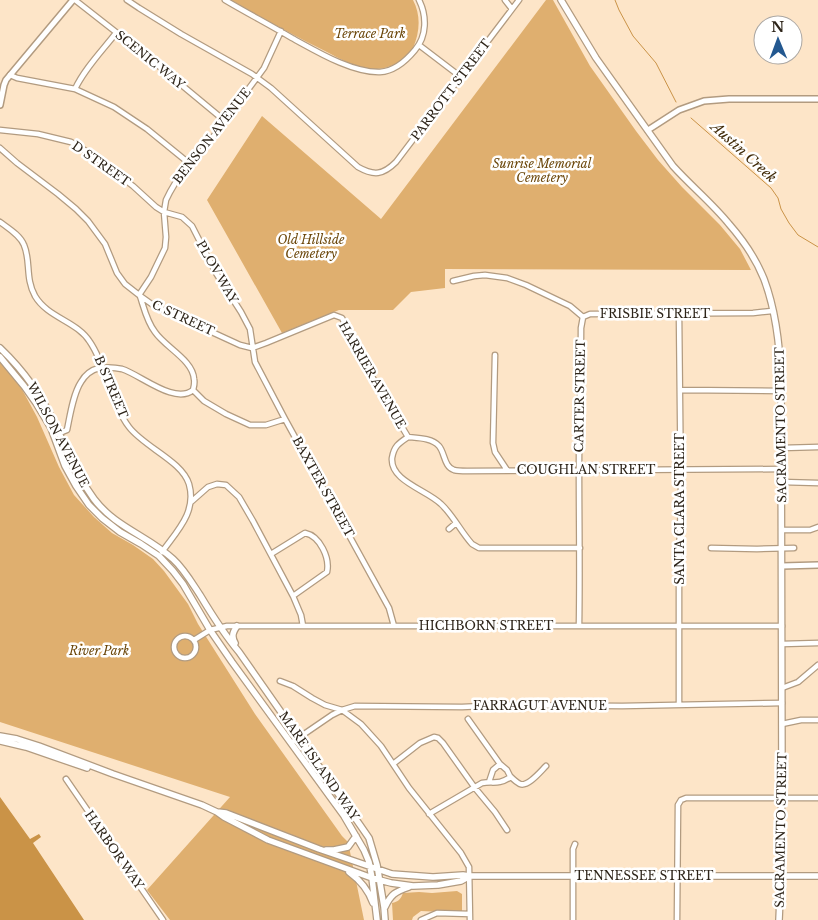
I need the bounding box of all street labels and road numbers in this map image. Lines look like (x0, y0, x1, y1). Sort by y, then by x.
street label: SCENIC WAY (113, 27, 188, 92)
street label: PARROTT STREET (408, 36, 494, 143)
street label: BENSON AVENUE (169, 84, 254, 187)
street label: D STREET (69, 138, 134, 189)
street label: PLOV WAY (193, 238, 242, 306)
street label: C STREET (150, 297, 217, 339)
street label: FRISBIE STREET (600, 306, 711, 321)
street label: HARRIER AVENUE (336, 318, 409, 431)
street label: CARTER STREET (571, 339, 588, 452)
street label: SACRAMENTO STREET (772, 347, 789, 503)
street label: B STREET (92, 353, 131, 421)
street label: WILSON AVENUE (24, 379, 93, 490)
street label: SANTA CLARA STREET (672, 433, 687, 585)
street label: BAXTER STREET (290, 434, 358, 540)
street label: COUGHLAN STREET (517, 462, 656, 477)
street label: HICHBORN STREET (419, 618, 554, 633)
street label: FARRAGUT AVENUE (473, 698, 607, 713)
street label: MARE ISLAND WAY (276, 708, 363, 823)
street label: SACRAMENTO STREET (772, 752, 789, 908)
street label: HARBOR WAY (82, 807, 147, 892)
street label: TENNESSEE STREET (575, 868, 714, 883)

